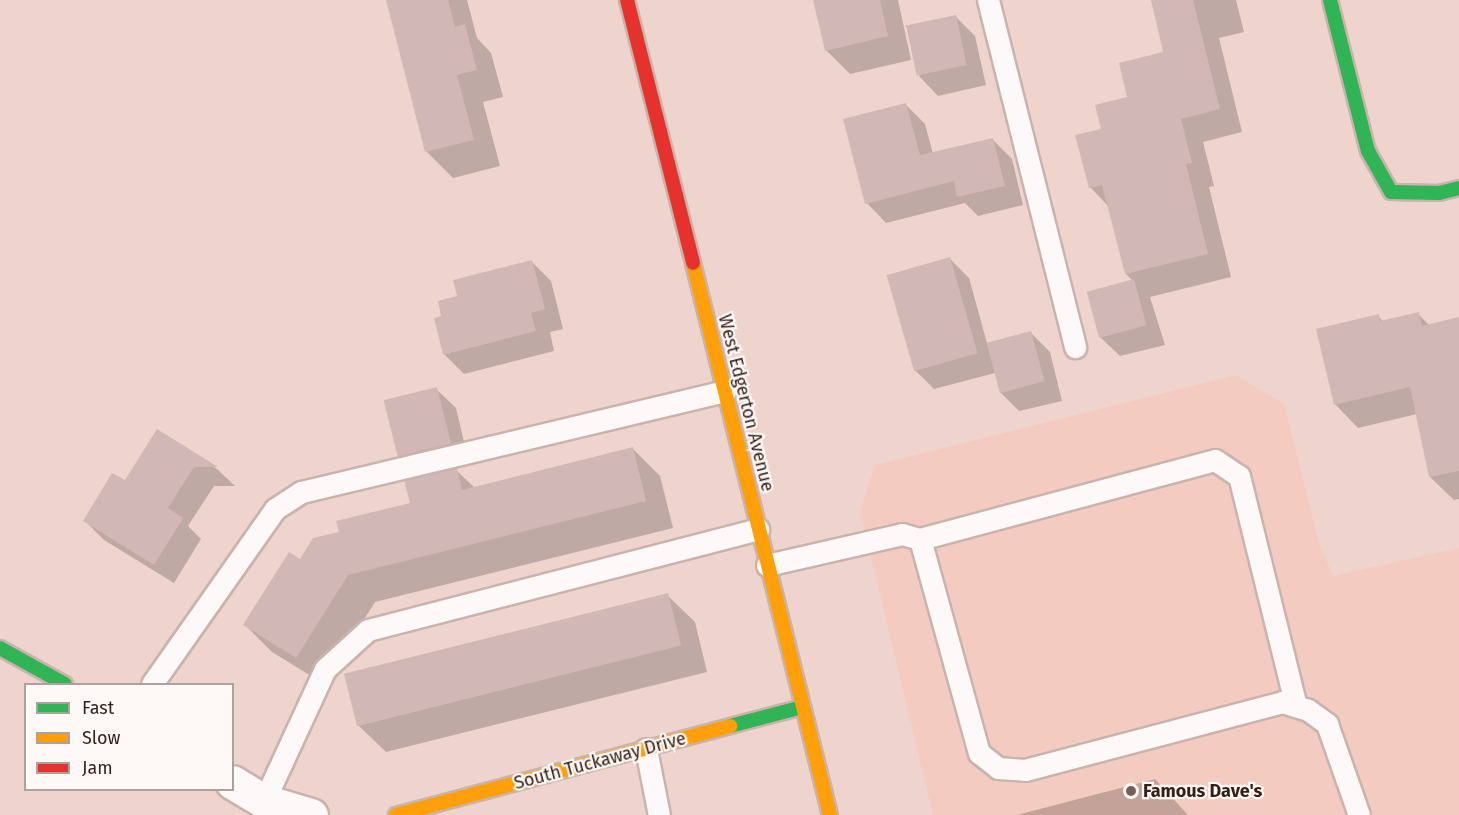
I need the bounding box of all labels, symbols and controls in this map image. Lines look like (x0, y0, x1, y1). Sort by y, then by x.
street label: West Edgerton Avenue (714, 312, 778, 494)
legend (24, 683, 234, 791)
text: Fast (82, 697, 114, 719)
text: Slow (82, 727, 120, 749)
street label: South Tuckaway Drive (512, 728, 688, 794)
text: Jam (82, 757, 113, 779)
place label: Famous Dave's (1143, 780, 1262, 802)
marker: Famous Dave's (1124, 784, 1138, 798)

